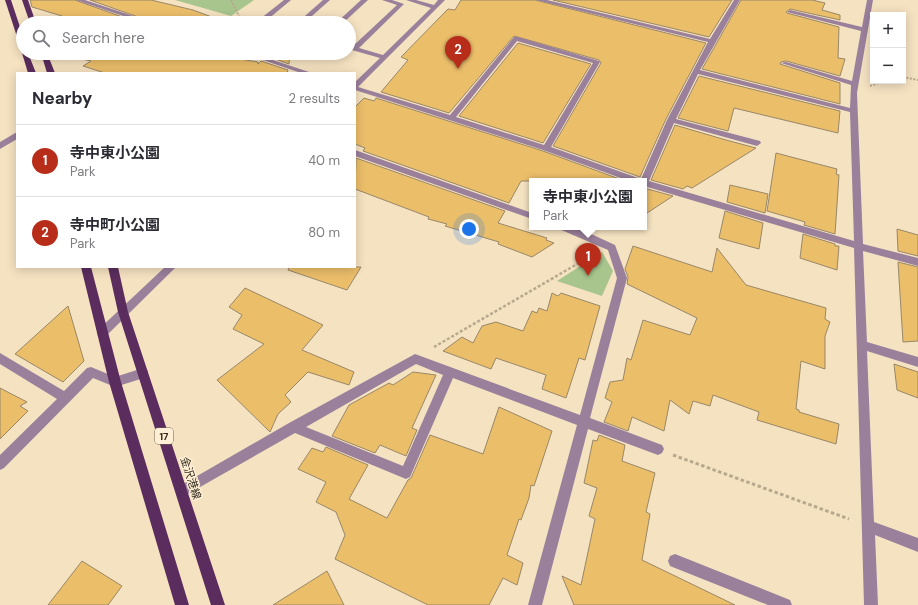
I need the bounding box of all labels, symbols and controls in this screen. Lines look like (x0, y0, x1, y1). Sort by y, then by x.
map controls (870, 12, 906, 84)
button: + (870, 12, 906, 48)
search box (16, 16, 356, 60)
icon: search (30, 27, 52, 49)
text: Search here (62, 28, 145, 48)
pin: 2 (445, 36, 471, 69)
button: − (870, 48, 906, 84)
text: Nearby (32, 87, 92, 109)
text: 2 results (289, 90, 340, 107)
text: 寺中東小公園 (70, 143, 160, 163)
text: 1 (43, 152, 47, 169)
text: 40 m (308, 152, 340, 169)
text: Park (70, 163, 96, 180)
popup (529, 178, 647, 230)
text: 寺中東小公園 (543, 187, 633, 207)
text: Park (543, 207, 569, 224)
text: 寺中町小公園 (70, 215, 160, 235)
your location (459, 219, 479, 239)
text: 2 (41, 224, 49, 241)
text: 80 m (308, 224, 340, 241)
text: Park (70, 235, 96, 252)
pin: 1 (575, 243, 601, 276)
road number: 17 (155, 428, 173, 444)
street label: 金沢港線 (178, 455, 204, 501)

